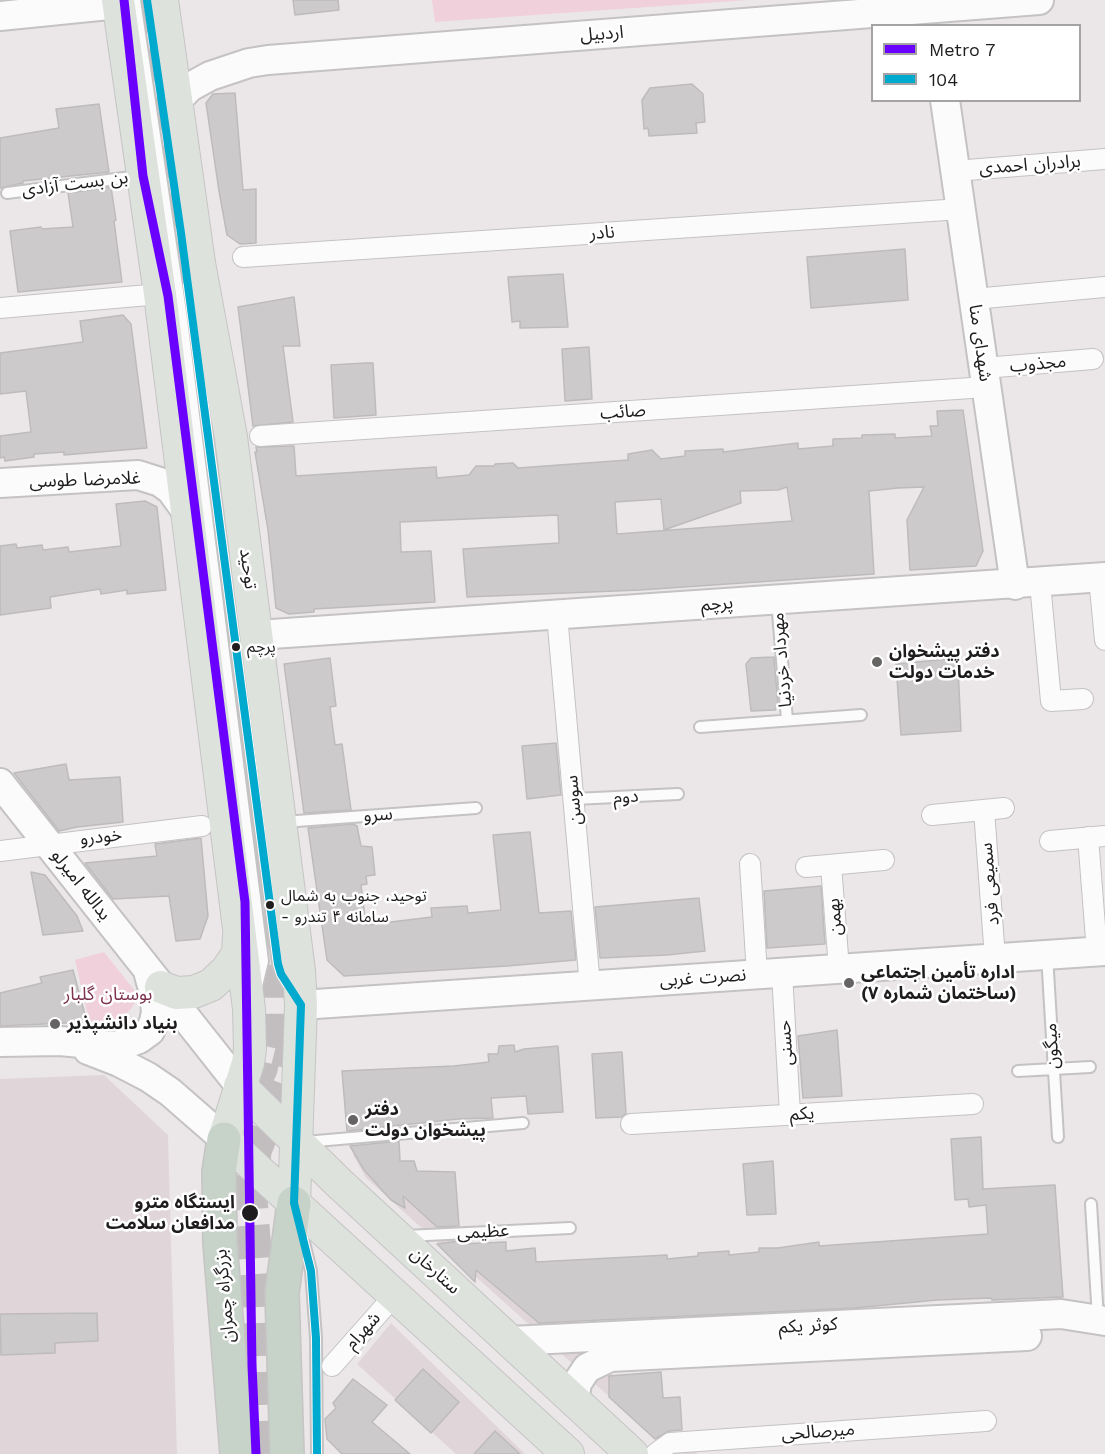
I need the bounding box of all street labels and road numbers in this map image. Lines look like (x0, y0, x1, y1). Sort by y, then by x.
street label: اردبیل (579, 22, 625, 46)
street label: برادران احمدی (978, 151, 1082, 179)
street label: بن بست آزادی (21, 167, 129, 201)
street label: نادر (589, 221, 615, 245)
street label: شهدای منا (964, 303, 996, 383)
street label: مجذوب (1009, 351, 1067, 377)
street label: صائب (599, 400, 647, 424)
street label: غلامرضا طوسی (29, 467, 141, 493)
street label: توحید (234, 547, 262, 591)
street label: پرچم (700, 592, 734, 616)
street label: مهرداد خردنیا (767, 612, 797, 708)
street label: سوسن (561, 774, 587, 826)
street label: دوم (613, 786, 639, 808)
street label: سرو (363, 803, 393, 827)
street label: خودرو (79, 824, 123, 850)
street label: سمیعی فرد (976, 842, 1004, 926)
street label: یدالله امیرلو (46, 845, 116, 925)
street label: بهمن (823, 898, 847, 936)
street label: نصرت غربی (659, 964, 747, 992)
street label: حسنی (774, 1020, 798, 1066)
street label: میگون (1040, 1022, 1064, 1070)
street label: یکم (789, 1103, 815, 1125)
street label: عظیمی (456, 1220, 510, 1244)
street label: ستارخان (405, 1243, 465, 1299)
street label: بزرگراه چمران (210, 1248, 240, 1344)
street label: شهرام (341, 1308, 385, 1354)
street label: کوثر یکم (778, 1314, 838, 1338)
street label: میرصالحی (781, 1419, 855, 1445)

